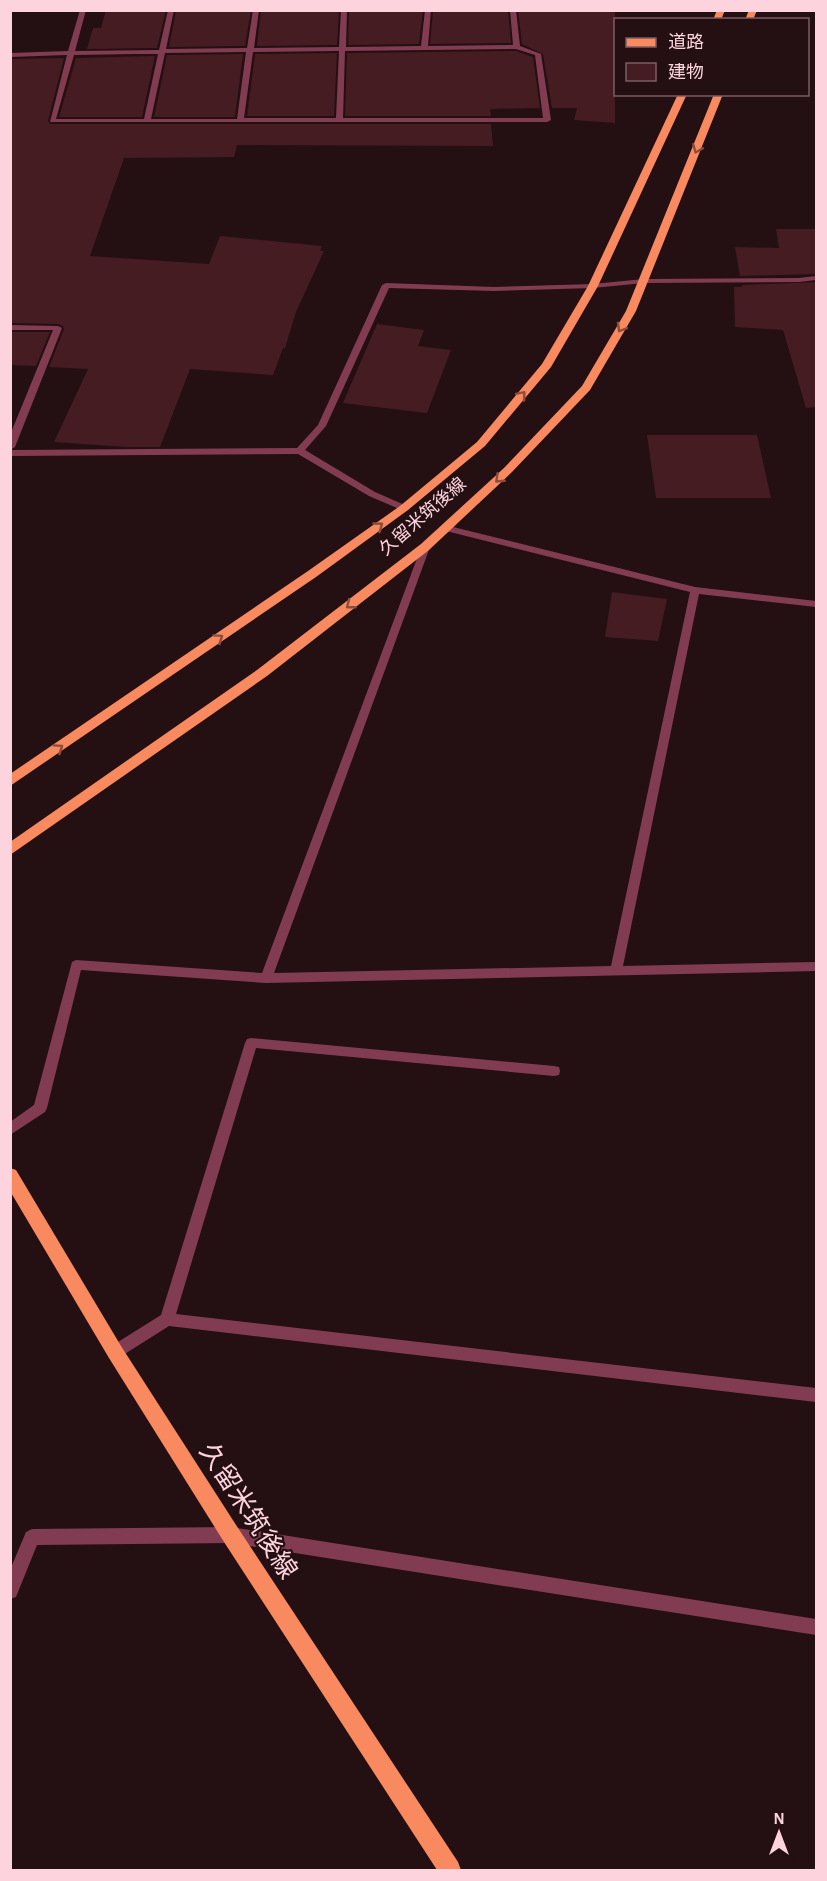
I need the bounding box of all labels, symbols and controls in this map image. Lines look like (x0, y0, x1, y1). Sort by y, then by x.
legend (614, 18, 809, 96)
text: 道路 (668, 32, 704, 52)
text: 建物 (668, 62, 704, 82)
one-way arrow (692, 143, 704, 154)
one-way arrow (616, 322, 628, 332)
one-way arrow (515, 391, 526, 402)
one-way arrow (495, 471, 506, 482)
street label: 久留米筑後線 (375, 473, 470, 559)
one-way arrow (373, 522, 384, 533)
one-way arrow (346, 597, 357, 608)
one-way arrow (213, 634, 224, 645)
one-way arrow (52, 744, 63, 755)
street label: 久留米筑後線 (195, 1437, 303, 1584)
north arrow (749, 1803, 809, 1863)
text: N (773, 1811, 785, 1827)

